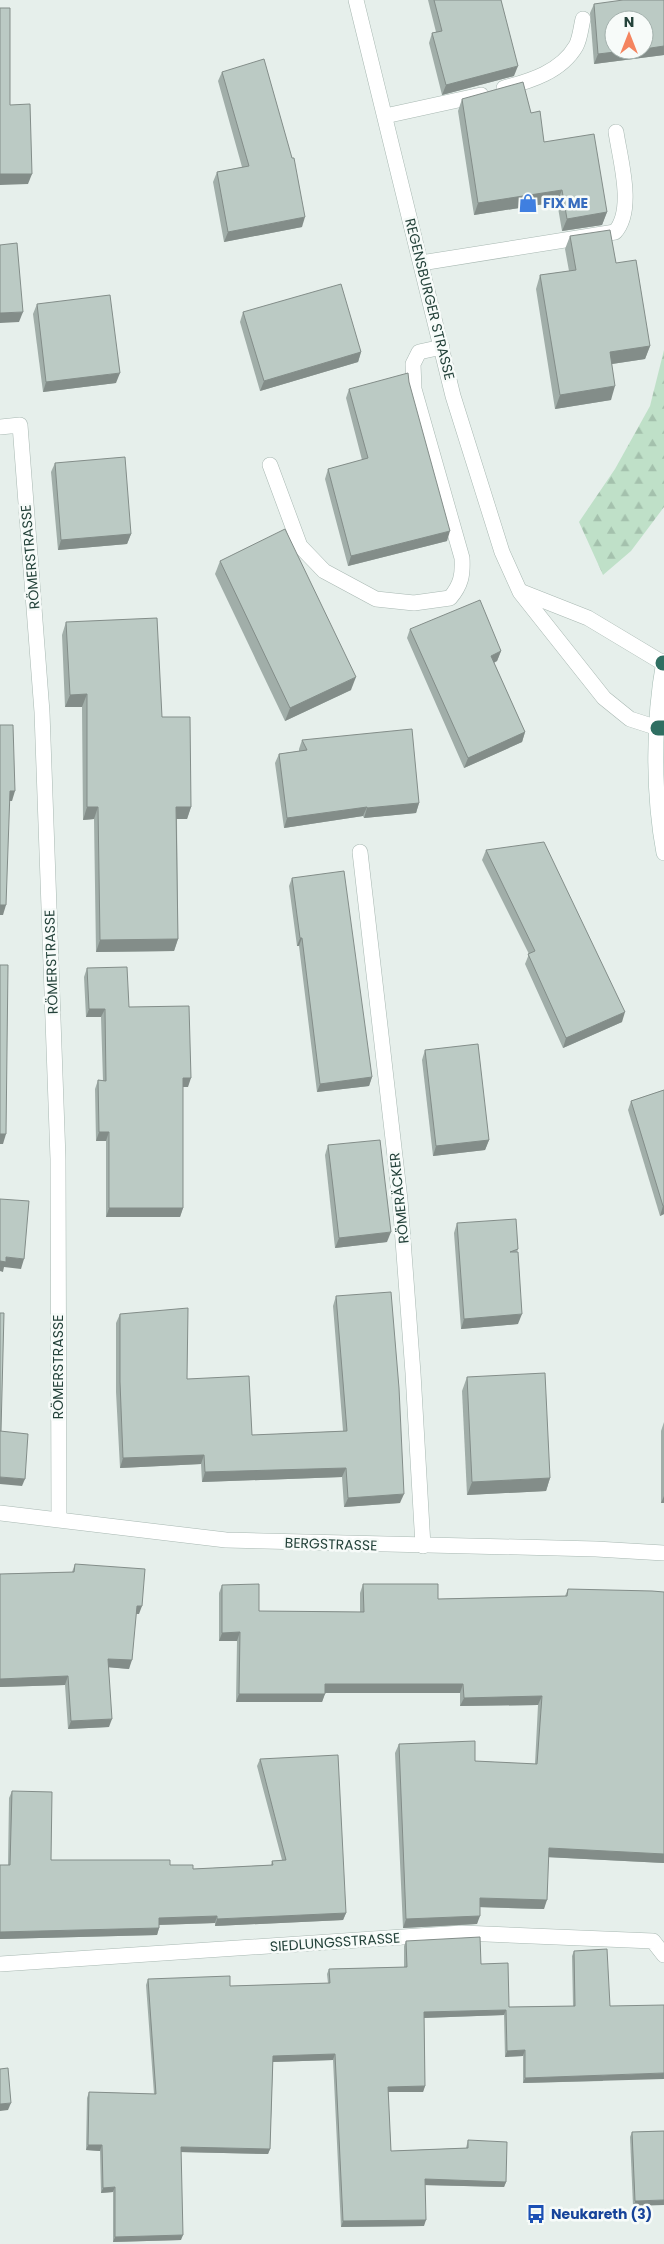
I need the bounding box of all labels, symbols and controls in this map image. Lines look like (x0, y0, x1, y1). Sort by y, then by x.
north arrow (604, 10, 654, 60)
text: N (624, 12, 634, 32)
shop icon: FIX ME (517, 192, 539, 214)
place label: FIX ME (543, 193, 588, 213)
street label: REGENSBURGER STRASSE (400, 216, 460, 382)
street label: RÖMERSTRASSE (15, 504, 45, 610)
street label: RÖMERSTRASSE (39, 909, 63, 1015)
street label: RÖMERÄCKER (384, 1151, 414, 1245)
street label: RÖMERSTRASSE (48, 1315, 68, 1419)
street label: BERGSTRASSE (284, 1532, 378, 1556)
street label: SIEDLUNGSSTRASSE (269, 1927, 401, 1957)
bus stop icon: Neukareth (3) (525, 2203, 547, 2225)
place label: Neukareth (3) (551, 2204, 652, 2224)

